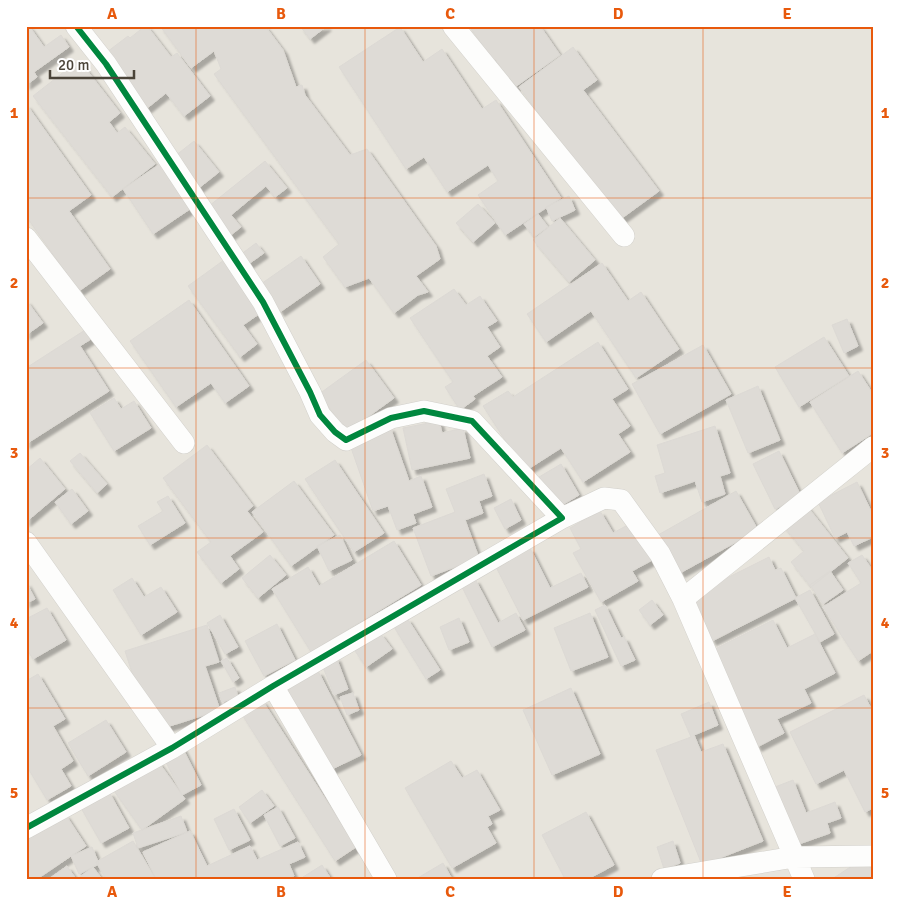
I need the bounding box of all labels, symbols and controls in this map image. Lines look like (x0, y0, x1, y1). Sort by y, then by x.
text: A (107, 4, 118, 24)
text: B (276, 4, 286, 24)
text: C (445, 4, 455, 24)
text: D (613, 4, 624, 24)
text: E (782, 4, 792, 24)
scale bar (50, 48, 134, 80)
text: 20 m (58, 56, 89, 74)
text: 1 (10, 103, 19, 123)
text: 1 (881, 103, 890, 123)
text: 2 (10, 273, 18, 293)
text: 2 (881, 273, 889, 293)
text: 3 (10, 443, 18, 463)
text: 3 (881, 443, 889, 463)
text: 4 (10, 613, 19, 633)
text: 4 (881, 613, 890, 633)
text: 5 (10, 783, 18, 803)
text: 5 (881, 783, 889, 803)
text: A (107, 882, 118, 902)
text: B (276, 882, 286, 902)
text: C (445, 882, 455, 902)
text: D (613, 882, 624, 902)
text: E (782, 882, 792, 902)

